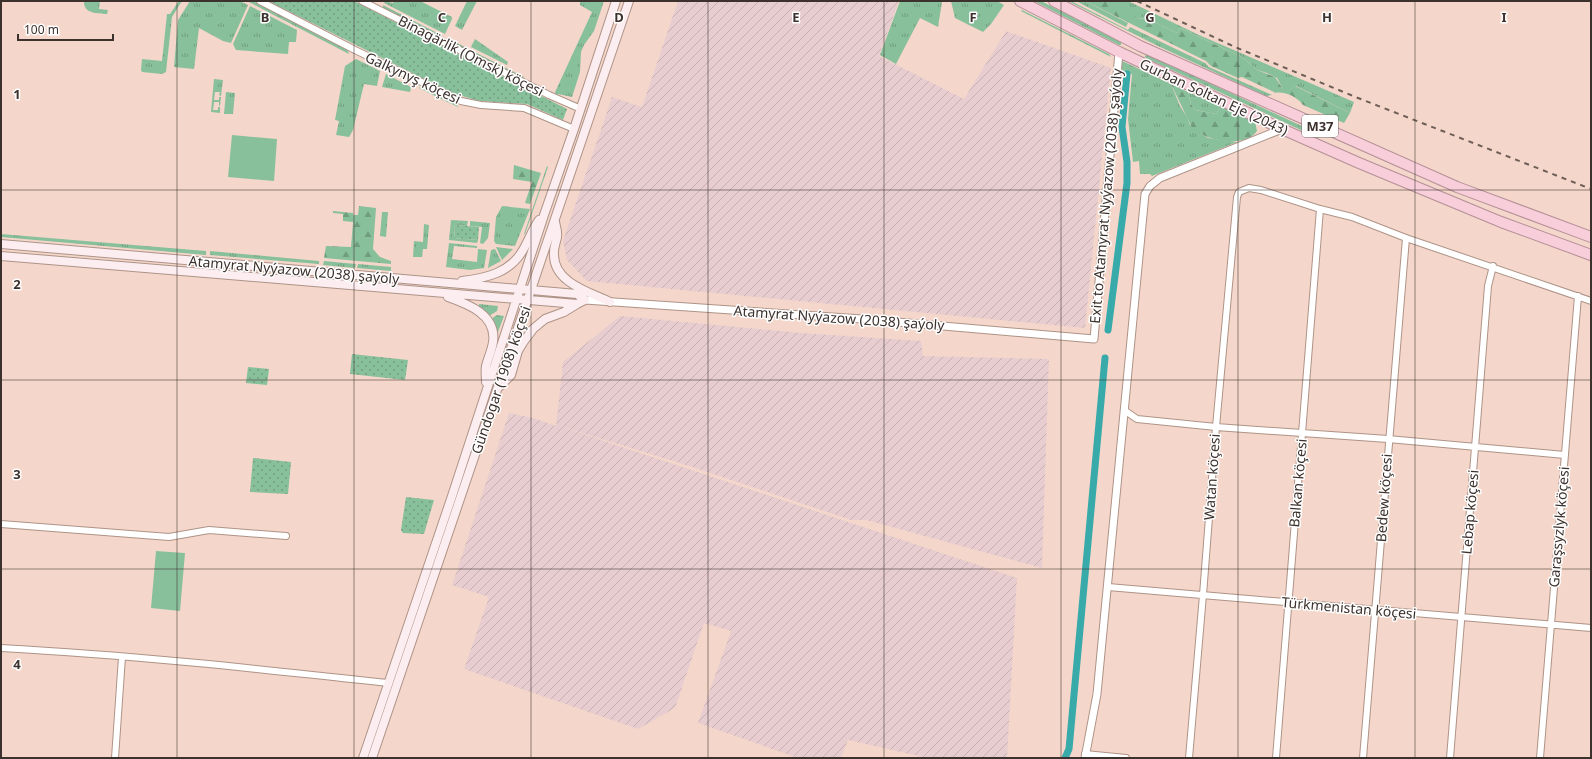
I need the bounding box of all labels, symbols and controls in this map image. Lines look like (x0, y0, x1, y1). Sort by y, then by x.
text: B (261, 8, 269, 26)
text: C (438, 8, 446, 26)
text: D (614, 8, 624, 26)
text: E (792, 8, 800, 26)
text: F (969, 8, 977, 26)
text: G (1145, 8, 1155, 26)
text: H (1322, 8, 1332, 26)
text: I (1501, 8, 1507, 26)
street label: Binagärlik (Omsk) köçesi (395, 11, 547, 101)
scale bar (18, 16, 113, 42)
text: 100 m (24, 21, 59, 38)
street label: Galkynyş köçesi (362, 47, 464, 108)
street label: Gurban Soltan Eje (2043) (1137, 54, 1292, 139)
street label: Exit to Atamyrat Nyýazow (2038) şaýoly (1085, 67, 1126, 324)
text: 1 (13, 85, 21, 103)
road number: M37 (1302, 115, 1338, 137)
street label: Atamyrat Nyýazow (2038) şaýoly (188, 251, 401, 288)
text: 2 (13, 275, 21, 293)
street label: Atamyrat Nyýazow (2038) şaýoly (733, 301, 946, 334)
street label: Gündogar (1908) köçesi (466, 303, 535, 456)
street label: Watan köçesi (1199, 433, 1224, 521)
street label: Balkan köçesi (1284, 438, 1311, 528)
street label: Bedew köçesi (1371, 453, 1396, 543)
text: 3 (13, 465, 21, 483)
street label: Garaşsyzlyk köçesi (1544, 466, 1573, 588)
street label: Lebap köçesi (1456, 469, 1483, 555)
street label: Türkmenistan köçesi (1281, 592, 1417, 623)
text: 4 (13, 655, 21, 673)

